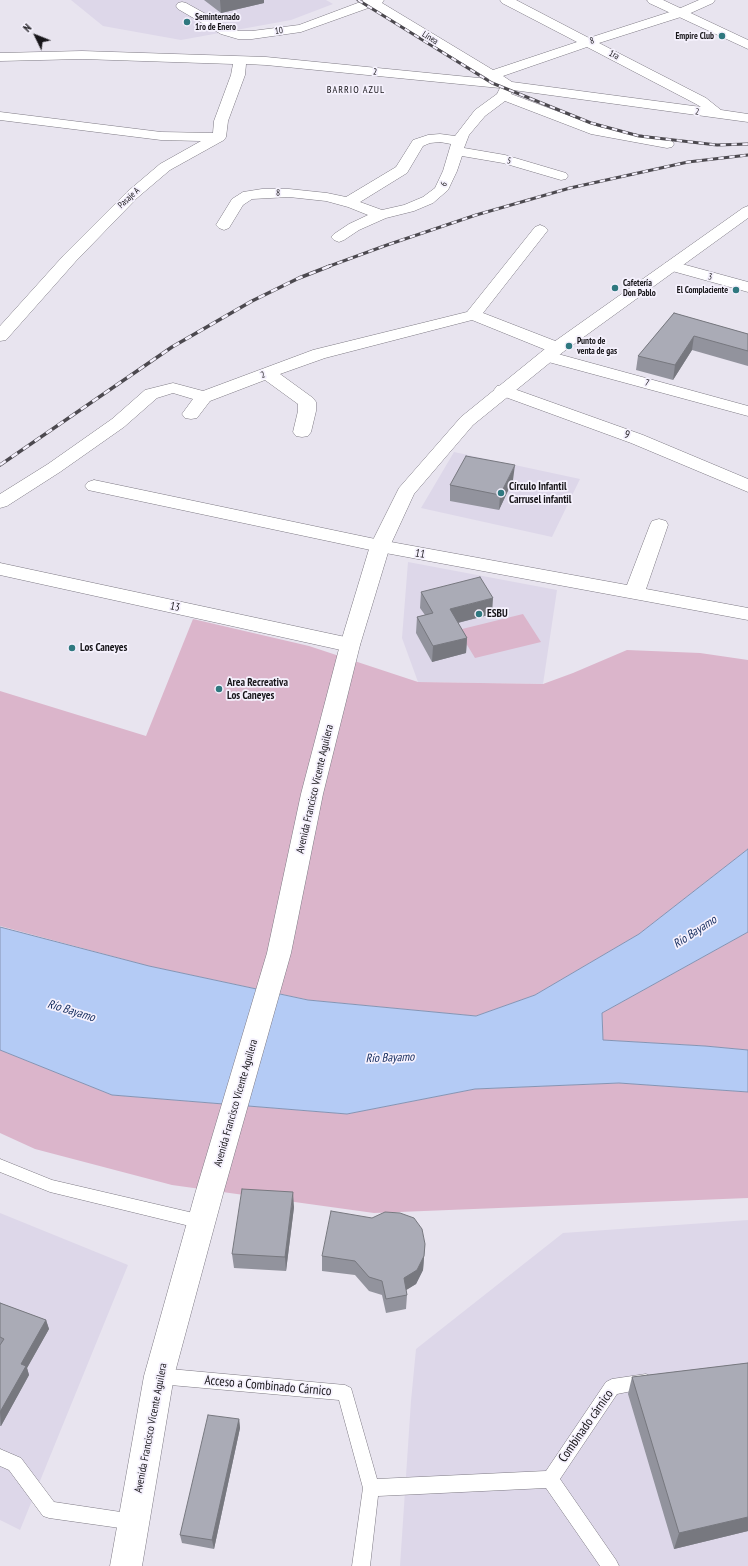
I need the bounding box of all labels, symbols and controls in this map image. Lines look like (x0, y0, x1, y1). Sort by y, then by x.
place label: Seminternado 1ro de Enero (195, 12, 240, 33)
north arrow (16, 16, 56, 56)
marker: Seminternado 1ro de Enero (182, 17, 192, 27)
text: N (20, 21, 34, 35)
street label: 10 (274, 25, 284, 37)
street label: Línea (420, 29, 440, 47)
place label: Empire Club (675, 31, 714, 41)
marker: Empire Club (717, 31, 727, 41)
street label: 8 (588, 35, 596, 47)
street label: 1ra (607, 48, 621, 62)
street label: 2 (373, 66, 377, 78)
district label: BARRIO AZUL (327, 84, 385, 96)
street label: 2 (694, 106, 700, 118)
street label: 5 (506, 155, 512, 167)
street label: 6 (438, 180, 450, 188)
street label: Pasaje A (116, 185, 142, 211)
street label: 8 (276, 188, 280, 198)
street label: 3 (707, 271, 713, 283)
place label: Cafetería Don Pablo (623, 278, 656, 299)
marker: Cafetería Don Pablo (610, 283, 620, 293)
place label: El Complaciente (677, 285, 728, 295)
marker: El Complaciente (731, 285, 741, 295)
place label: Punto de venta de gas (577, 336, 617, 357)
marker: Punto de venta de gas (564, 341, 574, 351)
street label: 2 (259, 369, 267, 381)
street label: 7 (644, 377, 650, 389)
street label: 9 (622, 428, 632, 442)
place label: Círculo Infantil Carrusel infantil (509, 480, 572, 506)
marker: Círculo Infantil Carrusel infantil (496, 488, 506, 498)
street label: 11 (414, 547, 426, 561)
street label: 13 (169, 600, 181, 614)
place label: ESBU (487, 607, 508, 621)
marker: ESBU (474, 609, 484, 619)
place label: Los Caneyes (80, 641, 127, 655)
marker: Los Caneyes (67, 643, 77, 653)
place label: Area Recreativa Los Caneyes (227, 676, 288, 702)
marker: Area Recreativa Los Caneyes (214, 684, 224, 694)
street label: Avenida Francisco Vicente Aguilera (294, 723, 336, 855)
water label: Río Bayamo (671, 913, 719, 951)
water label: Río Bayamo (46, 997, 96, 1025)
street label: Avenida Francisco Vicente Aguilera (211, 1038, 261, 1168)
water label: Río Bayamo (365, 1050, 415, 1066)
street label: Avenida Francisco Vicente Aguilera (132, 1362, 170, 1494)
street label: Acceso a Combinado Cárnico (204, 1373, 332, 1399)
street label: Combinado cárnico (555, 1387, 617, 1465)

